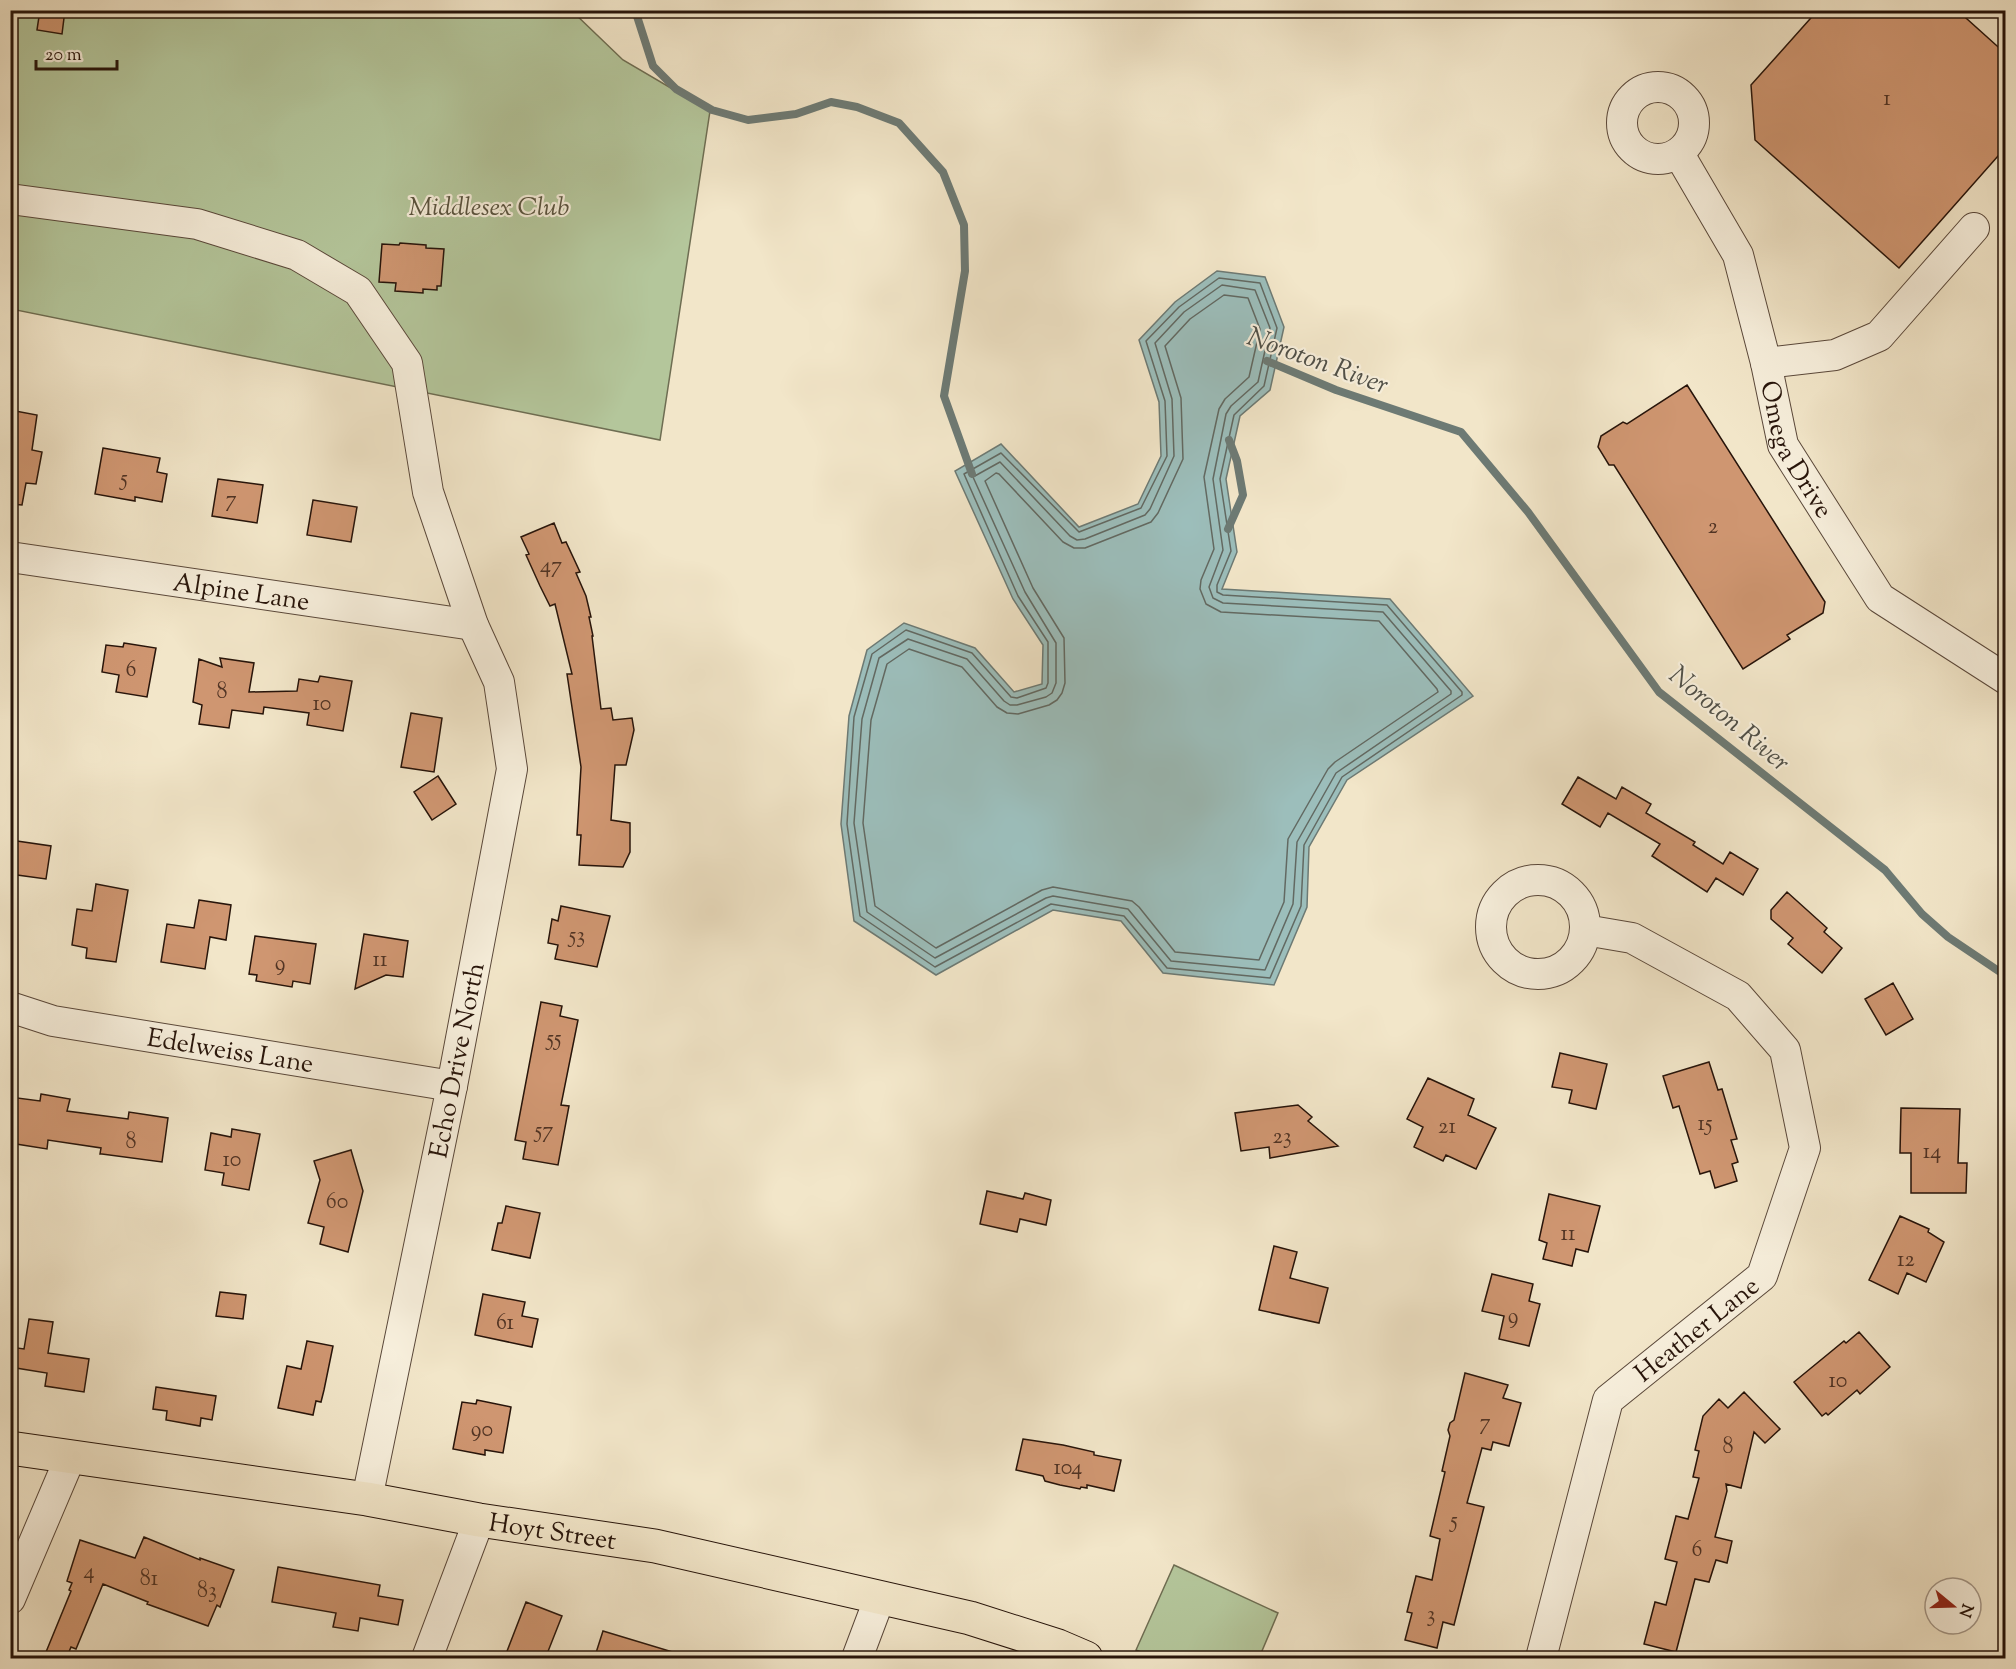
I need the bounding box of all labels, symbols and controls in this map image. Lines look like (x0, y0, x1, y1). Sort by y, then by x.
scale bar (36, 33, 117, 71)
text: 20 m (45, 43, 82, 69)
house number: 1 (1883, 84, 1891, 116)
park label: Middlesex Club (408, 190, 570, 227)
water label: Noroton River (1241, 319, 1394, 406)
street label: Omega Drive (1749, 378, 1841, 526)
house number: 5 (118, 464, 128, 496)
house number: 7 (225, 485, 237, 517)
house number: 2 (1708, 512, 1718, 544)
house number: 47 (540, 551, 562, 583)
street label: Alpine Lane (170, 565, 312, 622)
house number: 6 (126, 655, 136, 687)
water label: Noroton River (1659, 657, 1798, 783)
house number: 8 (216, 677, 228, 709)
house number: 10 (313, 689, 331, 721)
house number: 53 (567, 921, 585, 953)
house number: 11 (373, 945, 388, 977)
house number: 9 (275, 949, 285, 981)
street label: Echo Drive North (421, 959, 496, 1162)
street label: Edelweiss Lane (144, 1021, 316, 1084)
house number: 55 (544, 1024, 562, 1056)
house number: 15 (1697, 1109, 1713, 1141)
house number: 21 (1438, 1112, 1456, 1144)
house number: 57 (533, 1116, 553, 1148)
house number: 23 (1272, 1122, 1292, 1154)
house number: 8 (125, 1127, 137, 1159)
house number: 14 (1923, 1137, 1941, 1169)
house number: 10 (223, 1145, 241, 1177)
house number: 60 (326, 1187, 348, 1219)
house number: 11 (1561, 1219, 1576, 1251)
house number: 12 (1897, 1245, 1915, 1277)
street label: Heather Lane (1628, 1269, 1768, 1392)
house number: 9 (1508, 1302, 1518, 1334)
house number: 61 (496, 1308, 515, 1340)
house number: 10 (1829, 1366, 1847, 1398)
house number: 7 (1479, 1408, 1491, 1440)
house number: 90 (471, 1415, 493, 1447)
house number: 8 (1722, 1432, 1734, 1464)
house number: 104 (1054, 1453, 1082, 1485)
street label: Hoyt Street (486, 1506, 619, 1561)
house number: 5 (1448, 1506, 1458, 1538)
house number: 6 (1692, 1535, 1702, 1567)
house number: 4 (83, 1557, 95, 1589)
house number: 81 (140, 1564, 159, 1596)
house number: 83 (197, 1576, 217, 1608)
north arrow (1923, 1576, 1983, 1636)
house number: 3 (1427, 1600, 1435, 1632)
text: N (1952, 1600, 1978, 1620)

